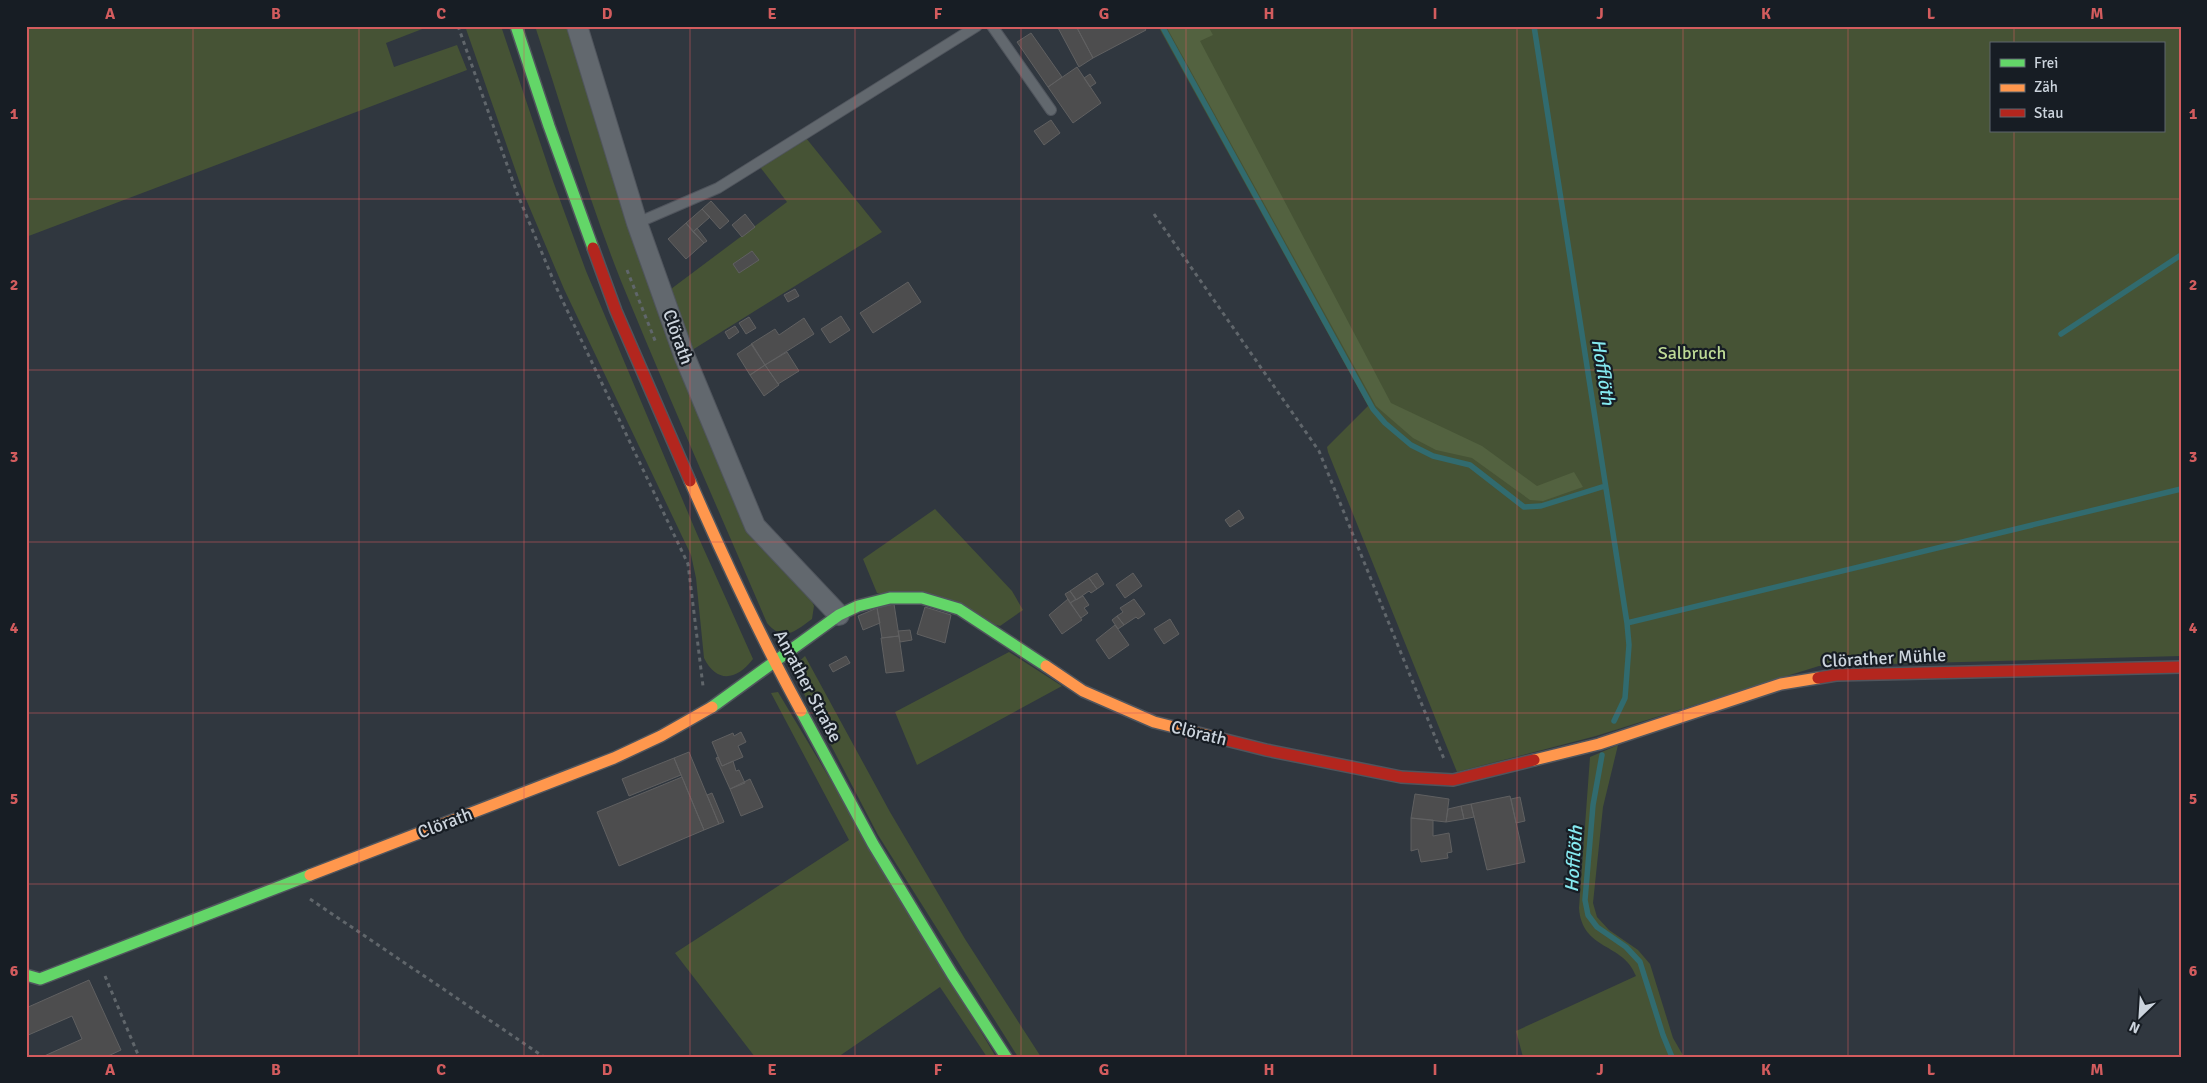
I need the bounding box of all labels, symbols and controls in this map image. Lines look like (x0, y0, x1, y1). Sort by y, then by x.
text: A (105, 4, 116, 24)
text: B (271, 4, 281, 24)
text: C (436, 4, 446, 24)
text: D (602, 4, 613, 24)
text: E (767, 4, 777, 24)
text: F (934, 4, 943, 24)
text: G (1099, 4, 1109, 24)
text: H (1264, 4, 1274, 24)
text: I (1432, 4, 1438, 24)
text: J (1596, 4, 1604, 24)
text: K (1761, 4, 1771, 24)
text: L (1927, 4, 1936, 24)
text: M (2090, 4, 2104, 24)
legend (1990, 42, 2164, 132)
text: Frei (2034, 54, 2058, 72)
text: Zäh (2034, 78, 2058, 96)
text: 1 (10, 104, 19, 124)
text: Stau (2034, 104, 2063, 122)
text: 1 (2189, 104, 2198, 124)
text: 2 (10, 275, 18, 295)
text: 2 (2189, 275, 2197, 295)
street label: Clörath (658, 307, 698, 367)
water label: Hofflöth (1586, 337, 1620, 407)
park label: Salbruch (1658, 342, 1726, 364)
text: 3 (10, 447, 18, 467)
text: 3 (2189, 447, 2197, 467)
text: 4 (10, 618, 19, 638)
text: 4 (2189, 618, 2198, 638)
street label: Anrather Straße (769, 626, 847, 746)
street label: Clörather Mühle (1821, 644, 1947, 672)
street label: Clörath (1169, 715, 1229, 751)
text: 5 (10, 789, 18, 809)
text: 5 (2189, 789, 2197, 809)
street label: Clörath (415, 803, 475, 843)
water label: Hofflöth (1560, 824, 1588, 893)
text: 6 (10, 961, 19, 981)
text: 6 (2189, 961, 2198, 981)
north arrow (2114, 990, 2164, 1040)
text: N (2127, 1018, 2143, 1037)
text: A (105, 1060, 116, 1080)
text: B (271, 1060, 281, 1080)
text: C (436, 1060, 446, 1080)
text: D (602, 1060, 613, 1080)
text: E (767, 1060, 777, 1080)
text: F (934, 1060, 943, 1080)
text: G (1099, 1060, 1109, 1080)
text: H (1264, 1060, 1274, 1080)
text: I (1432, 1060, 1438, 1080)
text: J (1596, 1060, 1604, 1080)
text: K (1761, 1060, 1771, 1080)
text: L (1927, 1060, 1936, 1080)
text: M (2090, 1060, 2104, 1080)

